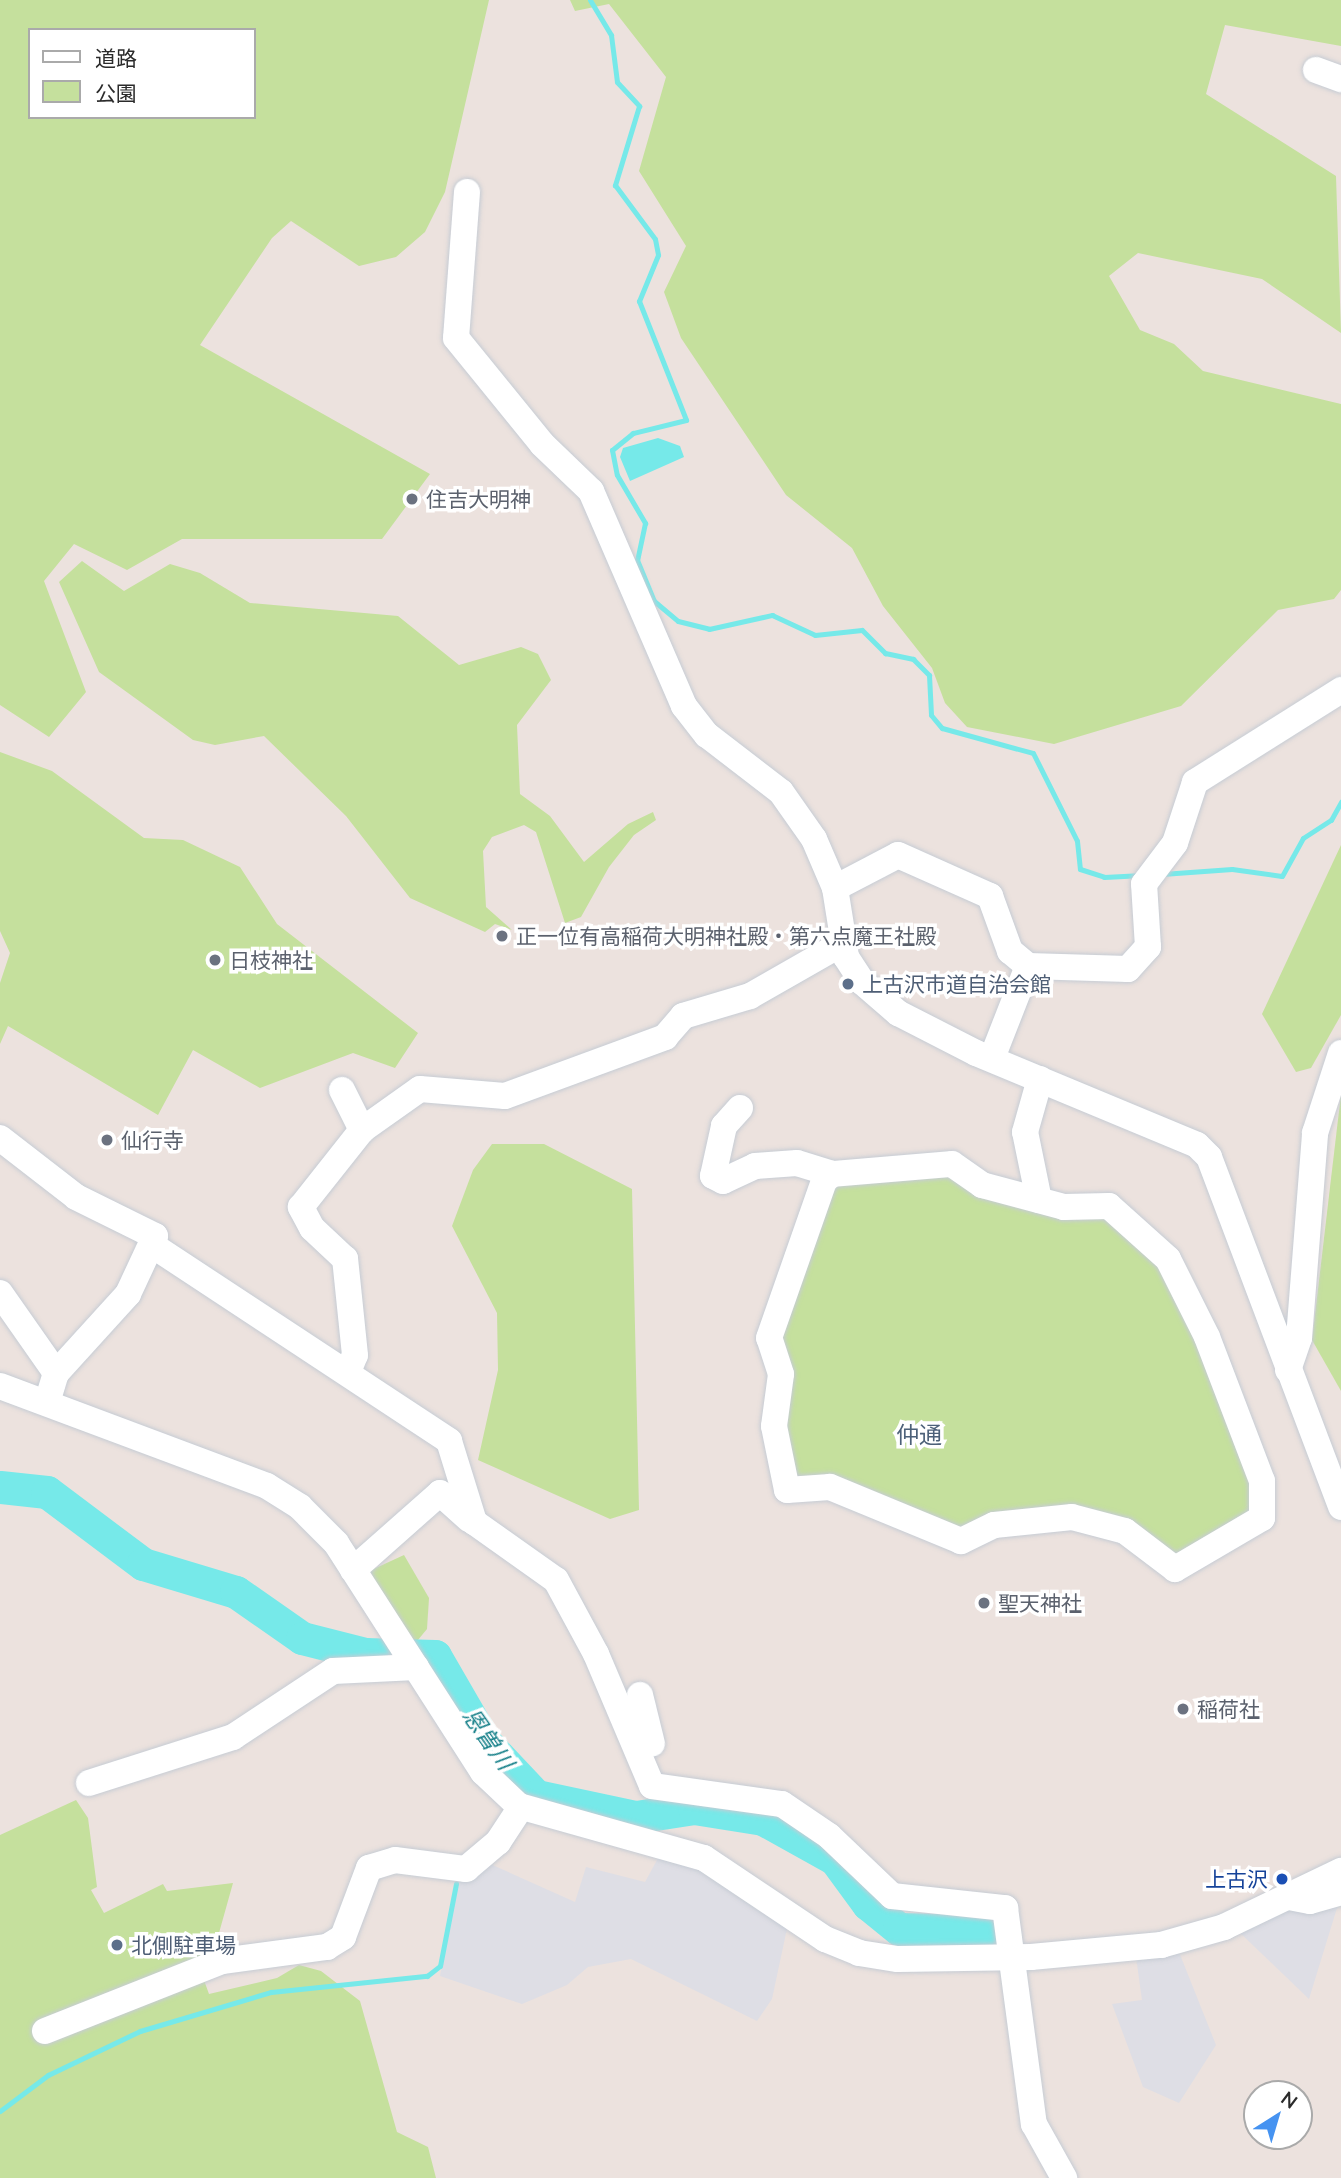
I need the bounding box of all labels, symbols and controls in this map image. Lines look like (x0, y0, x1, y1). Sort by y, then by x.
legend (28, 28, 256, 119)
text: 道路 (95, 45, 137, 71)
text: 公園 (95, 80, 137, 106)
place label: 住吉大明神 (426, 486, 531, 512)
marker: 住吉大明神 (404, 491, 420, 507)
place label: 正一位有高稲荷大明神社殿・第六点魔王社殿 (516, 923, 936, 949)
marker: 正一位有高稲荷大明神社殿・第六点魔王社殿 (494, 928, 510, 944)
place label: 日枝神社 (229, 947, 313, 973)
marker: 日枝神社 (207, 952, 223, 968)
place label: 上古沢市道自治会館 (862, 971, 1051, 997)
marker: 上古沢市道自治会館 (840, 976, 856, 992)
place label: 仙行寺 (121, 1127, 184, 1153)
marker: 仙行寺 (99, 1132, 115, 1148)
district label: 仲通 (896, 1421, 942, 1449)
place label: 聖天神社 (998, 1590, 1082, 1616)
marker: 聖天神社 (976, 1595, 992, 1611)
place label: 稲荷社 (1197, 1696, 1260, 1722)
marker: 稲荷社 (1175, 1701, 1191, 1717)
water label: 恩曽川 (457, 1703, 519, 1775)
place label: 上古沢 (1205, 1866, 1268, 1892)
marker: 上古沢 (1274, 1871, 1290, 1887)
place label: 北側駐車場 (131, 1932, 236, 1958)
marker: 北側駐車場 (109, 1937, 125, 1953)
north arrow (1243, 2080, 1313, 2150)
text: N (1276, 2086, 1302, 2114)

